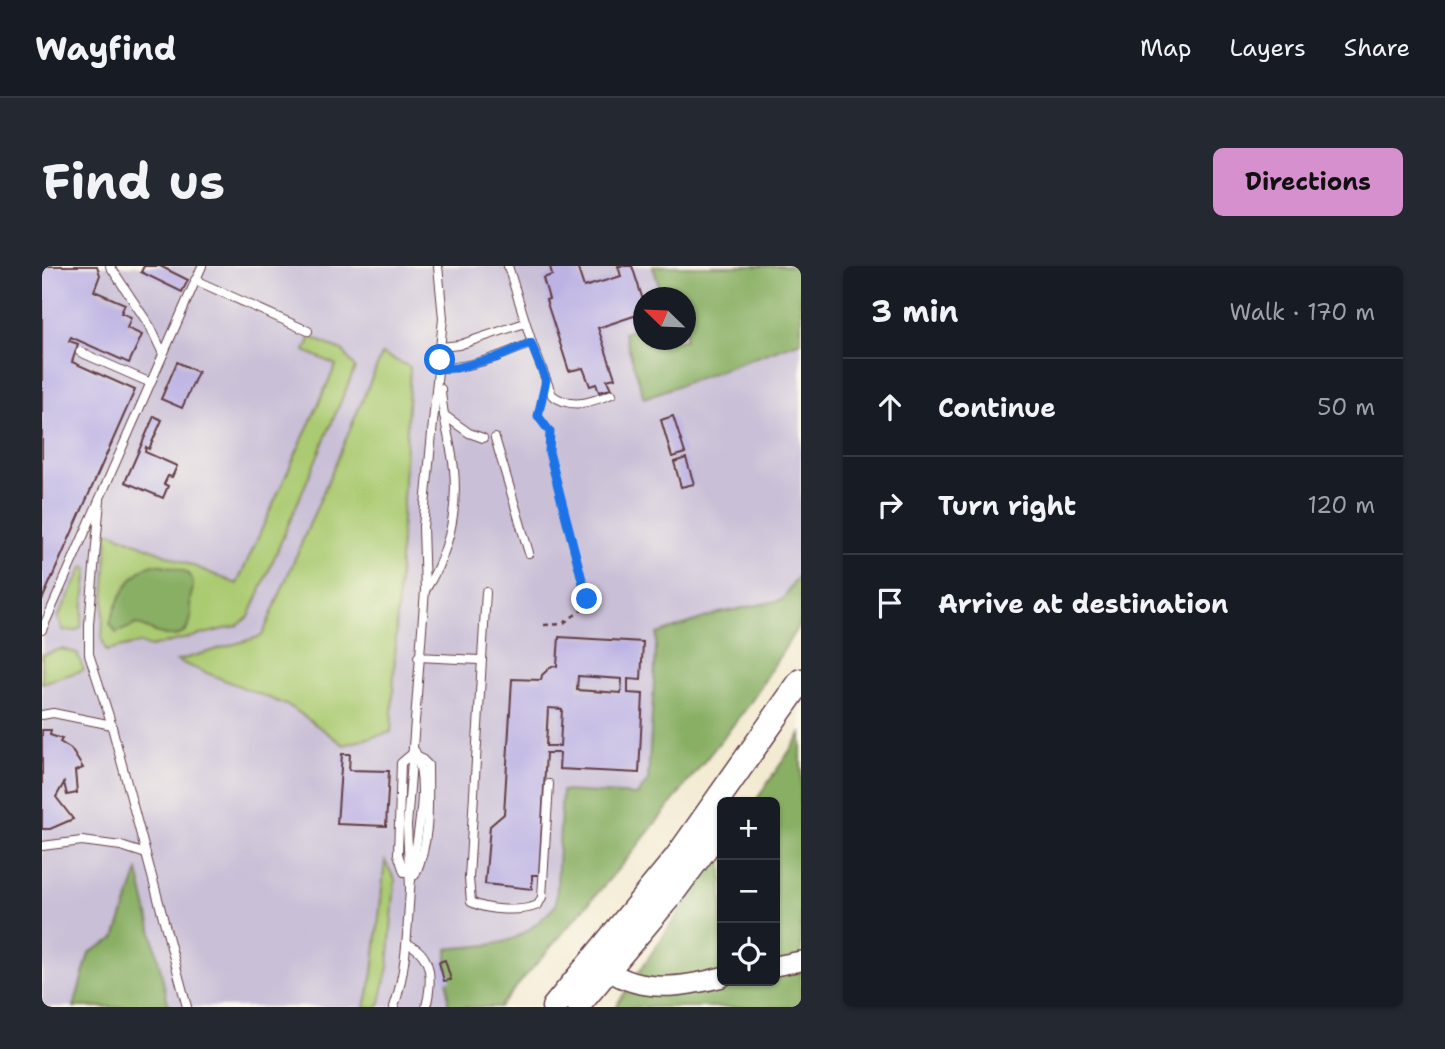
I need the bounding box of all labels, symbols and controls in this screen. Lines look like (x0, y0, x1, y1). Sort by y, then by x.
text: Wayfind (35, 26, 176, 71)
text: Map (1140, 32, 1191, 64)
text: Layers (1229, 32, 1306, 64)
text: Share (1344, 32, 1410, 64)
button: Directions (1213, 148, 1403, 216)
text: Find us (42, 149, 225, 215)
north arrow (633, 287, 696, 350)
text: 3 min (871, 291, 958, 332)
text: Walk · 170 m (1230, 297, 1375, 327)
route start (424, 344, 455, 375)
icon: ahead (871, 388, 909, 426)
text: Continue (938, 390, 1056, 425)
text: 50 m (1317, 392, 1375, 422)
icon: right (871, 486, 909, 524)
text: Turn right (938, 488, 1076, 523)
text: 120 m (1307, 490, 1375, 520)
route end (571, 583, 602, 614)
icon: arrive (871, 584, 909, 622)
text: Arrive at destination (938, 586, 1228, 621)
map controls (717, 797, 780, 986)
button: + (717, 797, 780, 860)
button: − (717, 860, 780, 923)
button: locate (717, 923, 780, 986)

